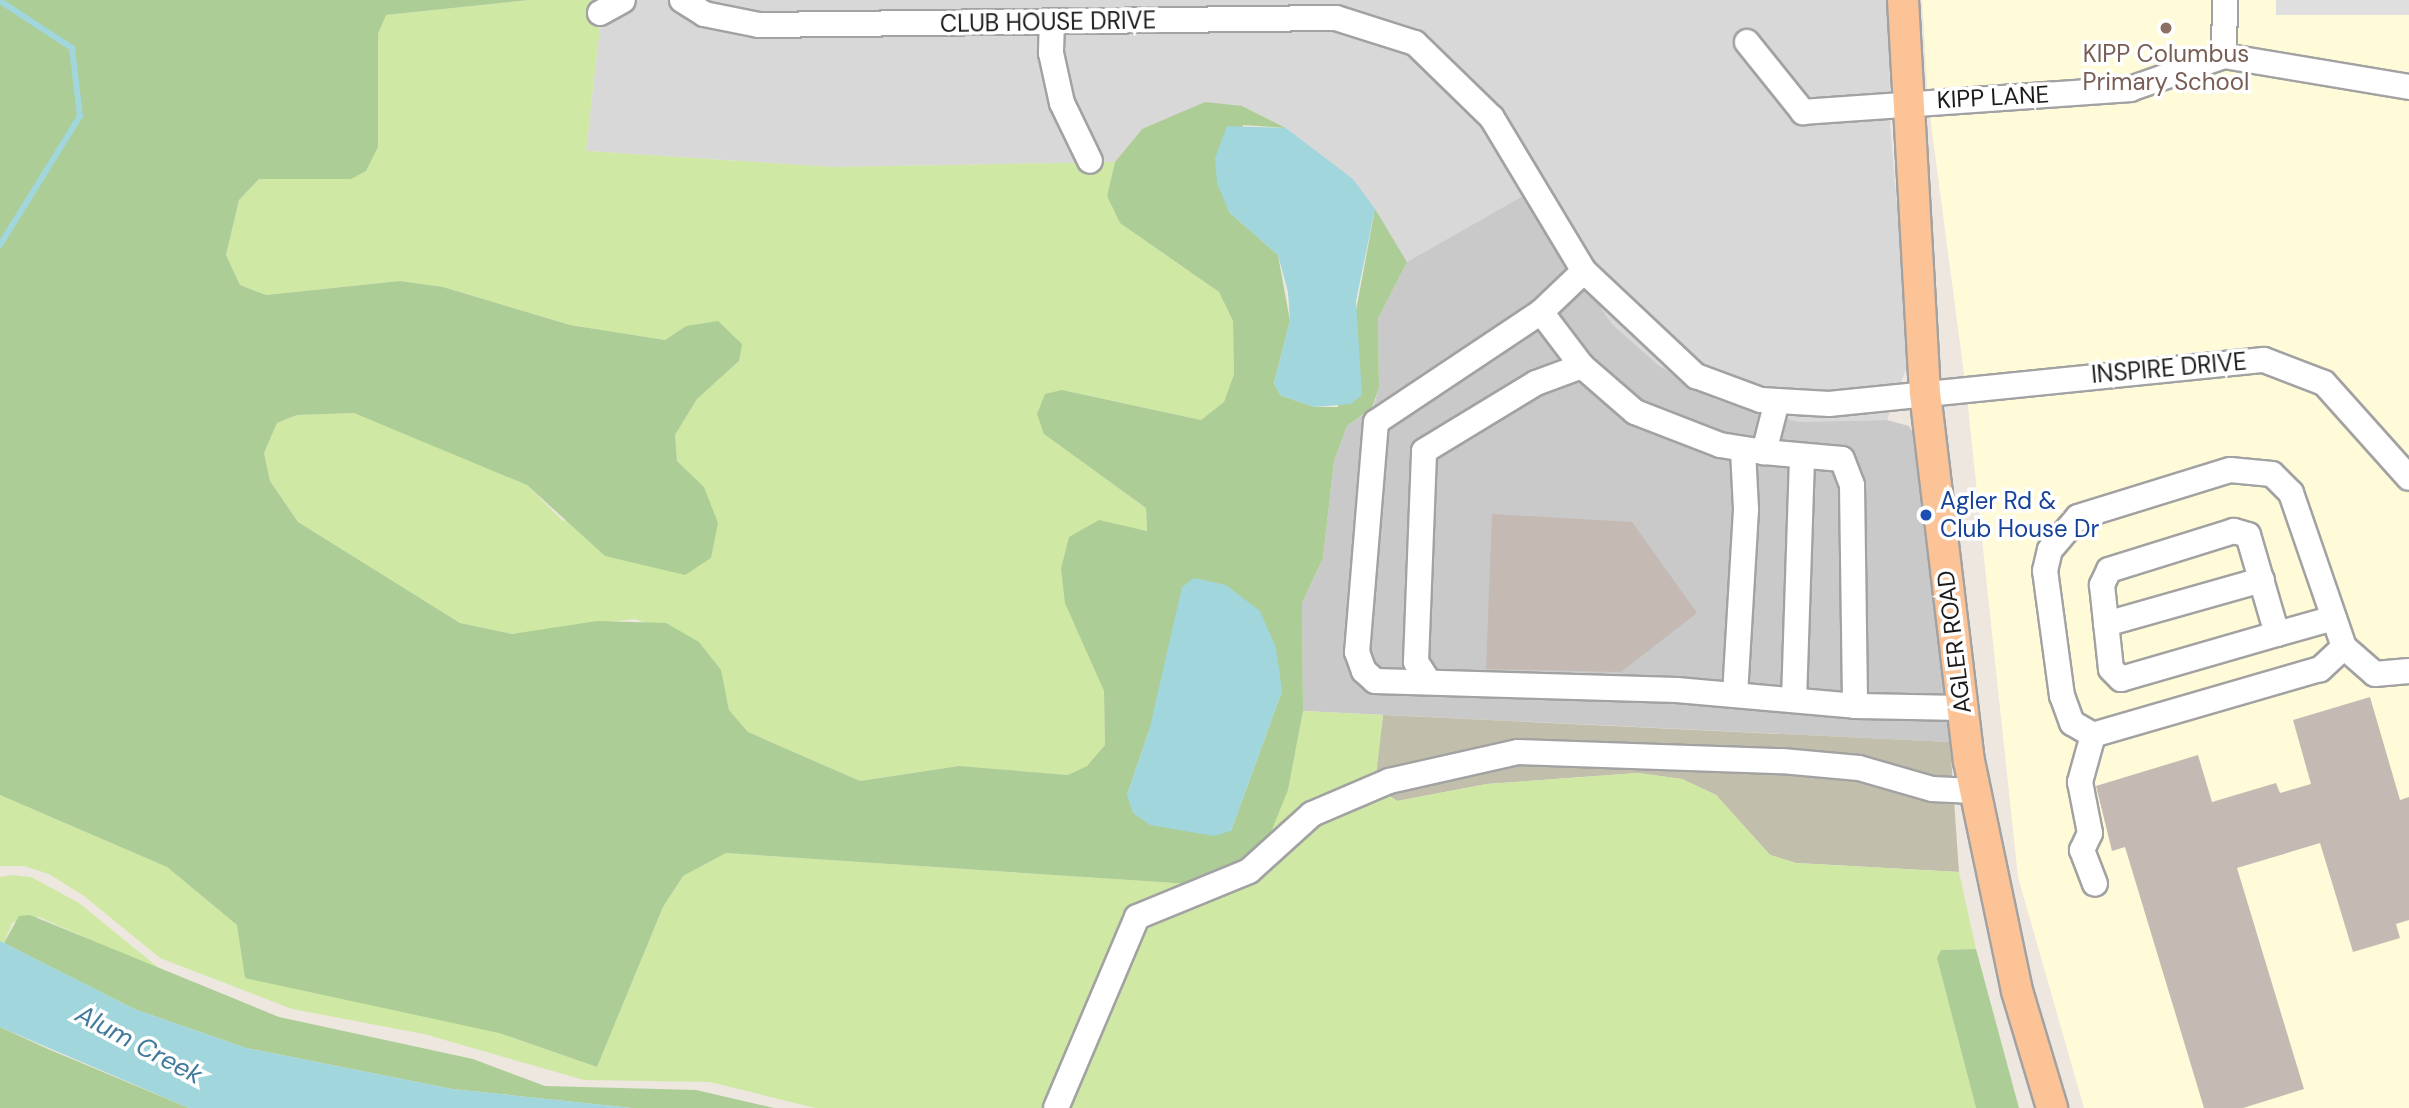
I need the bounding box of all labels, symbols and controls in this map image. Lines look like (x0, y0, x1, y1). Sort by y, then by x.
street label: CLUB HOUSE DRIVE (940, 6, 1156, 38)
marker: KIPP Columbus Primary School (2158, 20, 2174, 36)
place label: KIPP Columbus Primary School (2083, 40, 2249, 96)
street label: KIPP LANE (1936, 80, 2050, 114)
street label: INSPIRE DRIVE (2090, 347, 2248, 389)
place label: Agler Rd & Club House Dr (1940, 487, 2100, 543)
marker: Agler Rd & Club House Dr (1918, 507, 1934, 523)
street label: AGLER ROAD (1931, 569, 1977, 715)
water label: Alum Creek (70, 999, 208, 1091)

